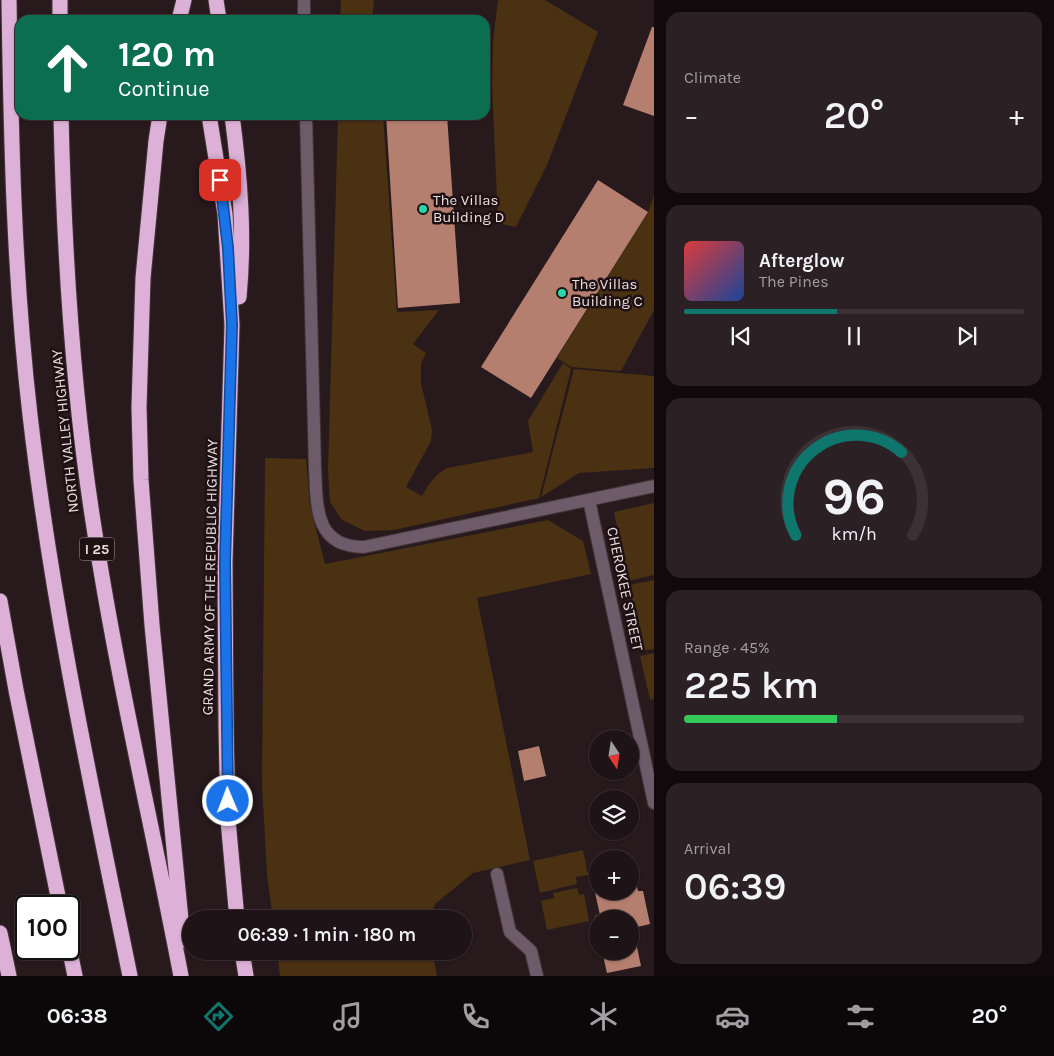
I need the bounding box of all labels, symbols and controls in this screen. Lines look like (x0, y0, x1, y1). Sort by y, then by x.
text: 120 m (118, 34, 216, 75)
icon: ahead (35, 35, 100, 100)
text: Climate (684, 68, 741, 87)
text: Continue (118, 76, 210, 102)
text: 20° (824, 93, 884, 138)
text: − (684, 99, 699, 132)
text: + (1009, 99, 1024, 132)
pin (199, 159, 241, 201)
icon: arrive (206, 166, 234, 194)
place label: The Villas Building D (433, 191, 504, 226)
marker: The Villas Building D (417, 203, 429, 215)
text: Afterglow (759, 250, 845, 272)
text: The Pines (759, 272, 829, 291)
place label: The Villas Building C (572, 275, 643, 310)
marker: The Villas Building C (556, 287, 568, 299)
icon: previous (727, 322, 755, 350)
icon: pause (840, 322, 868, 350)
icon: next (953, 322, 981, 350)
street label: NORTH VALLEY HIGHWAY (47, 348, 83, 514)
street label: GRAND ARMY OF THE REPUBLIC HIGHWAY (199, 438, 221, 715)
text: 96 (822, 466, 886, 527)
text: km/h (831, 524, 877, 545)
street label: CHEROKEE STREET (603, 525, 647, 653)
road number: I 25 (80, 538, 114, 560)
text: Range · 45% (684, 638, 770, 657)
text: 225 km (684, 663, 819, 708)
north arrow (589, 730, 639, 780)
map controls (589, 730, 639, 960)
position arrow (201, 774, 253, 826)
button: layers (589, 790, 639, 840)
text: Arrival (684, 839, 731, 858)
button: + (589, 850, 639, 900)
text: 06:39 (684, 864, 786, 909)
speed limit sign: 100 (15, 895, 80, 960)
button: − (589, 910, 639, 960)
text: 06:39 · 1 min · 180 m (238, 924, 416, 946)
icon: directions (201, 999, 236, 1034)
icon: music (330, 999, 365, 1034)
icon: phone (458, 999, 493, 1034)
icon: climate (586, 999, 621, 1034)
icon: car (715, 999, 750, 1034)
icon: filters (843, 999, 878, 1034)
text: 06:38 (47, 1003, 108, 1029)
text: 20° (971, 1003, 1007, 1029)

